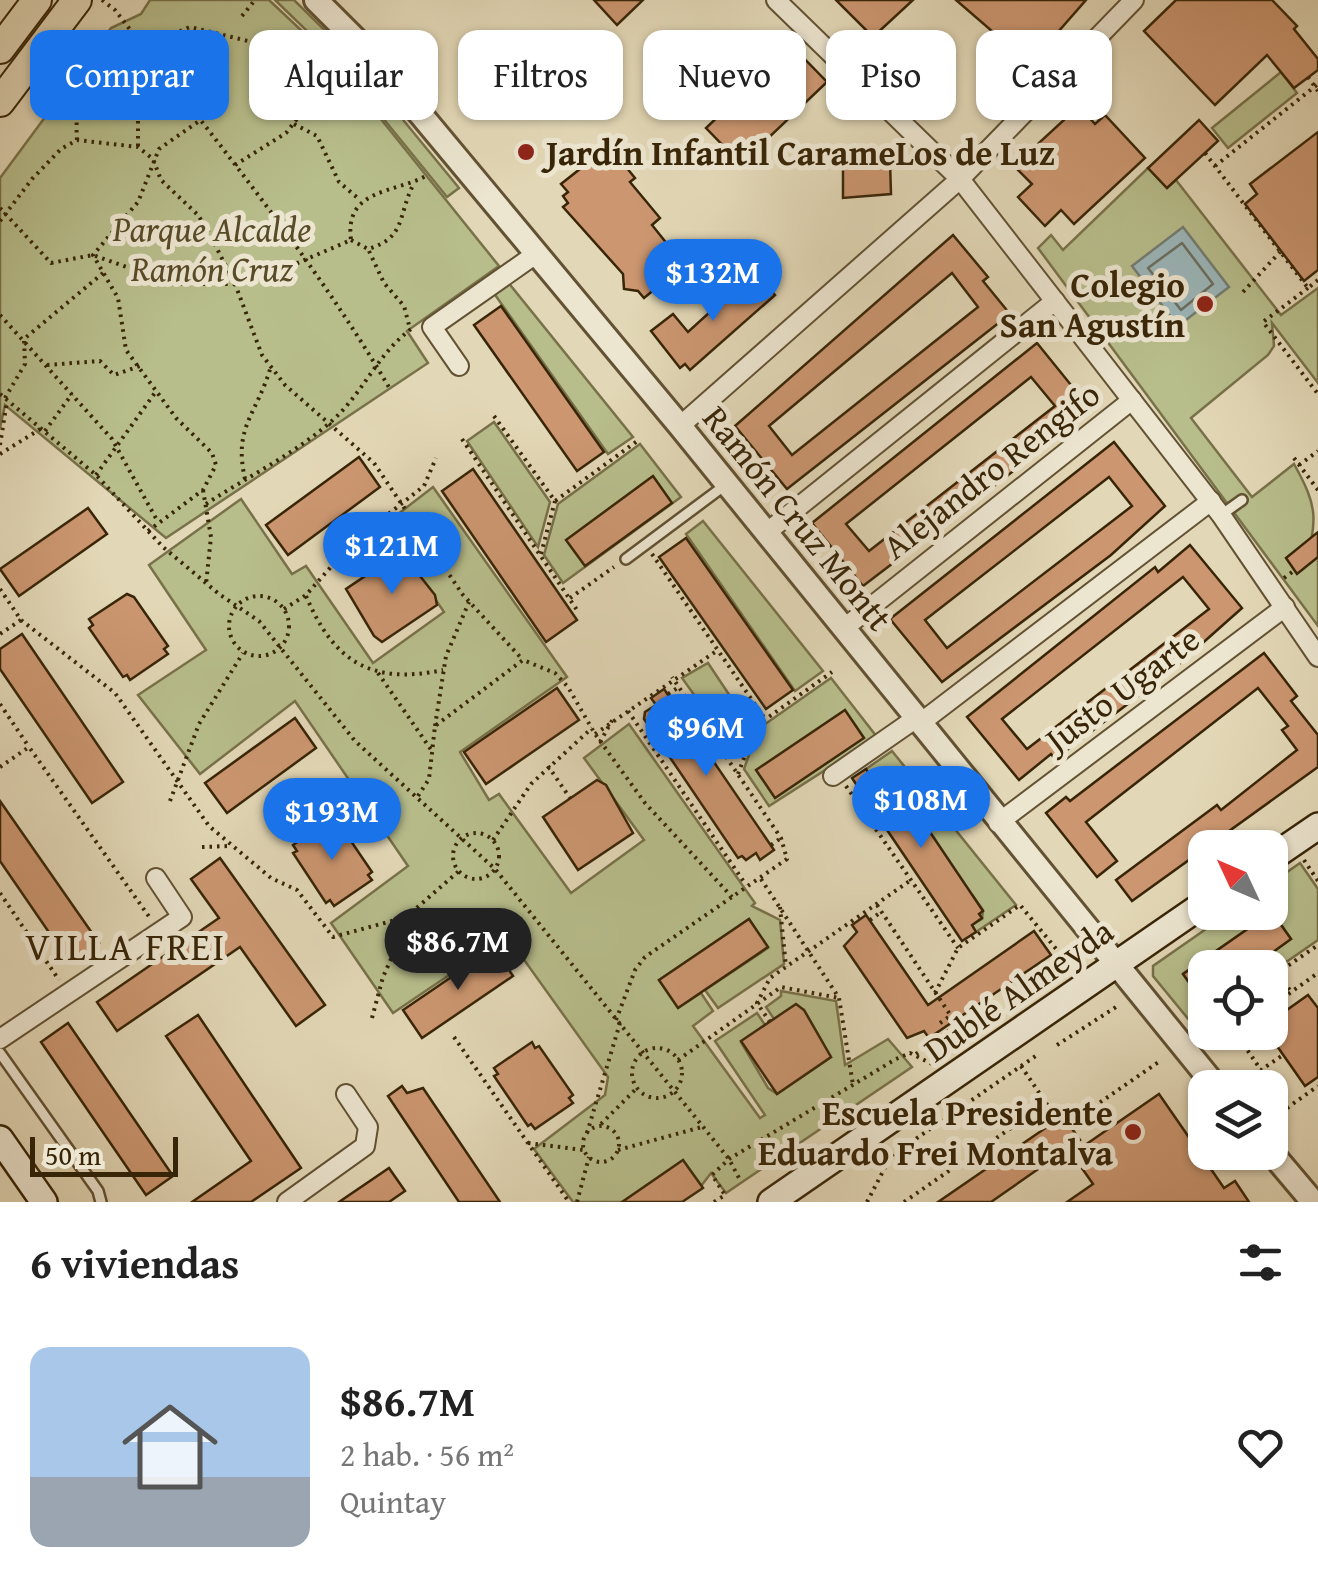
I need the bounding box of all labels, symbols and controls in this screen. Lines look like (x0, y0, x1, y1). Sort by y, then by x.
chip: Comprar (30, 30, 229, 120)
chip: Alquilar (249, 30, 438, 120)
chip: Filtros (458, 30, 623, 120)
chip: Nuevo (643, 30, 806, 120)
chip: Piso (826, 30, 956, 120)
chip: Casa (976, 30, 1112, 120)
place label: Jardín Infantil CarameLos de Luz (541, 127, 1055, 178)
marker: Jardín Infantil CarameLos de Luz (515, 141, 537, 163)
park label: Parque Alcalde Ramón Cruz (112, 203, 311, 294)
pin: $132M (643, 239, 783, 324)
text: $132M (666, 248, 760, 295)
place label: Colegio San Agustín (1000, 259, 1185, 350)
marker: Colegio San Agustín (1194, 293, 1216, 315)
street label: Alejandro Rengifo (871, 369, 1111, 571)
street label: Ramón Cruz Montt (691, 394, 905, 642)
pin: $121M (322, 512, 462, 597)
text: $121M (345, 521, 439, 568)
street label: Justo Ugarte (1031, 614, 1210, 767)
pin: $96M (647, 694, 765, 779)
text: $96M (667, 703, 745, 750)
pin: $108M (851, 766, 991, 851)
text: $108M (874, 775, 968, 822)
pin: $193M (262, 778, 402, 863)
text: $193M (285, 787, 379, 834)
north arrow (1188, 830, 1288, 930)
map controls (1188, 830, 1288, 1170)
street label: Dublé Almeyda (913, 905, 1124, 1074)
pin: $86.7M (377, 908, 539, 993)
text: $86.7M (407, 917, 509, 964)
district label: VILLA FREI (25, 918, 227, 974)
button: locate (1188, 950, 1288, 1050)
button: layers (1188, 1070, 1288, 1170)
place label: Escuela Presidente Eduardo Frei Montalva (758, 1087, 1113, 1178)
marker: Escuela Presidente Eduardo Frei Montalva (1122, 1121, 1144, 1143)
scale bar (30, 1132, 178, 1176)
text: 50 m (45, 1134, 101, 1175)
text: 6 viviendas (30, 1232, 239, 1293)
icon: filters (1233, 1235, 1288, 1290)
text: $86.7M (340, 1370, 475, 1431)
icon: home (110, 1387, 230, 1507)
icon: heart (1233, 1420, 1288, 1475)
text: 2 hab. · 56 m² (340, 1431, 514, 1478)
text: Quintay (340, 1478, 446, 1525)

